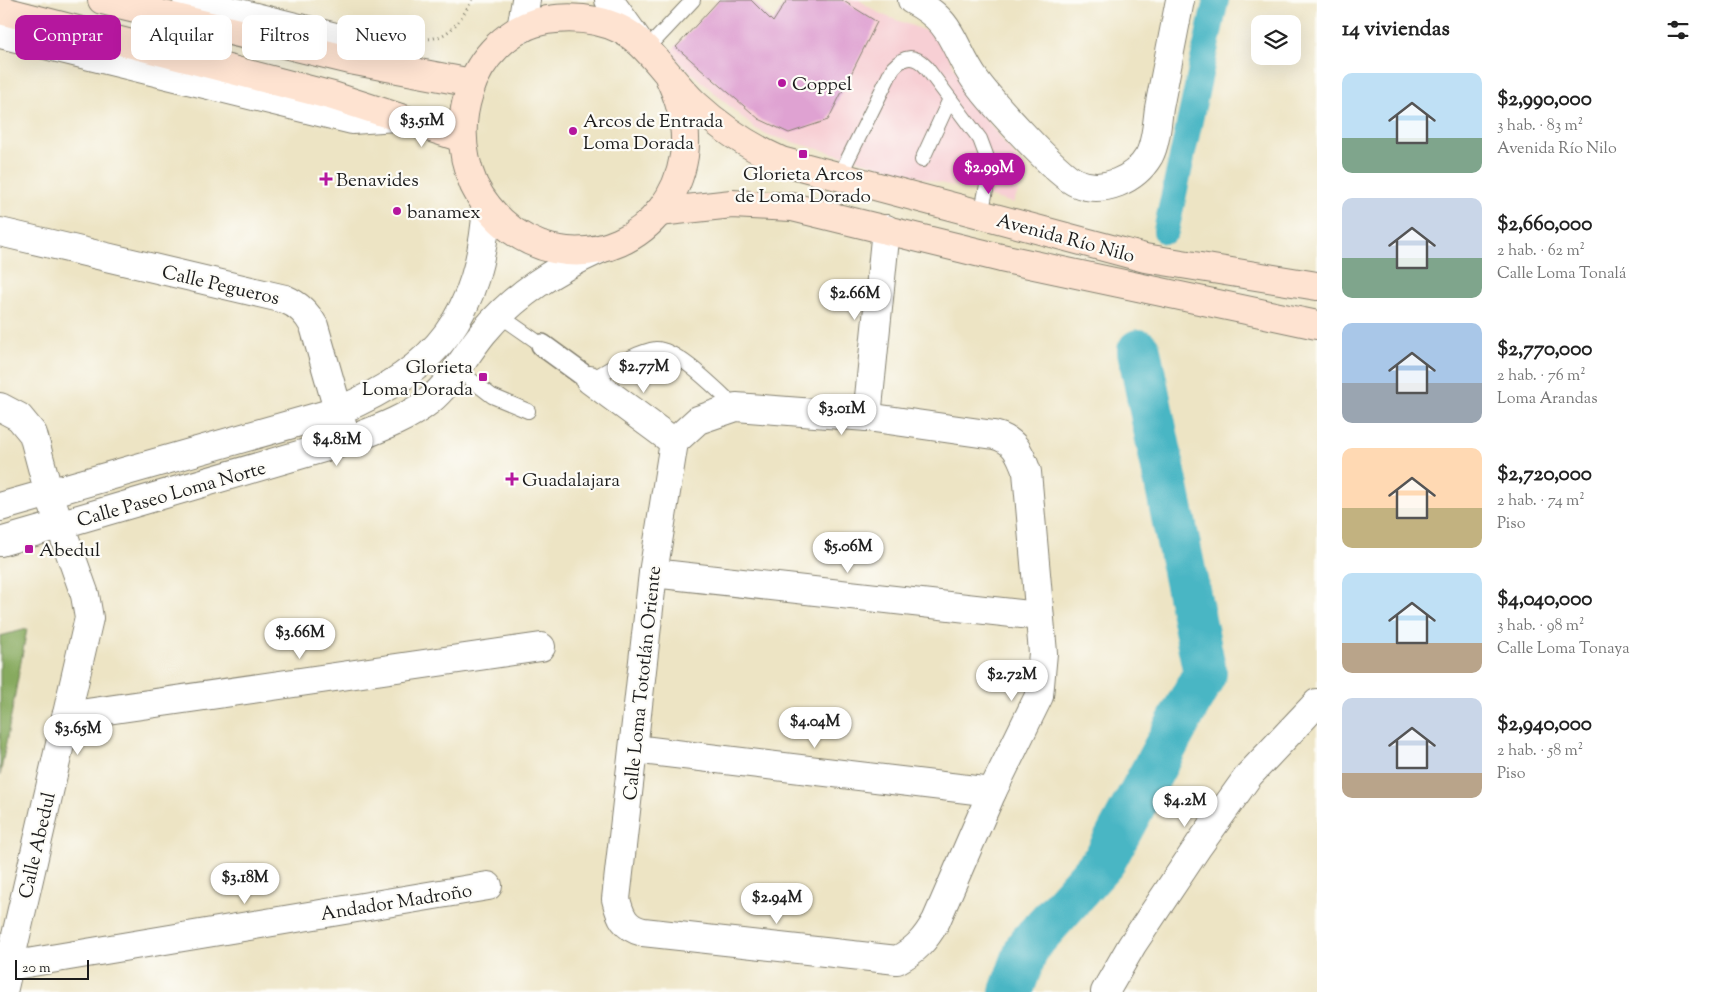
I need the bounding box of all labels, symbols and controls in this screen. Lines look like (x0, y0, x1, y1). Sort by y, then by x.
chip: Comprar (15, 15, 121, 60)
chip: Alquilar (131, 15, 232, 60)
chip: Filtros (242, 15, 327, 60)
chip: Nuevo (337, 15, 425, 60)
map controls (1251, 15, 1301, 65)
button: layers (1251, 15, 1301, 65)
text: 14 viviendas (1342, 15, 1450, 45)
icon: filters (1664, 16, 1692, 44)
place label: Coppel (792, 72, 852, 99)
marker: Coppel (776, 77, 788, 89)
text: $2,990,000 (1497, 85, 1592, 115)
icon: home (1382, 93, 1442, 153)
pin: $3.51M (381, 106, 463, 148)
place label: Arcos de Entrada Loma Dorada (583, 109, 723, 158)
text: $3.51M (400, 110, 444, 133)
text: 3 hab. · 83 m² (1497, 115, 1583, 138)
marker: Arcos de Entrada Loma Dorada (567, 125, 579, 137)
text: Avenida Río Nilo (1497, 138, 1617, 161)
marker: Glorieta Arcos de Loma Dorado (797, 148, 809, 160)
pin: $2.99M (948, 152, 1030, 195)
text: $2.99M (964, 157, 1014, 180)
place label: Glorieta Arcos de Loma Dorado (735, 162, 871, 211)
place label: Benavides (336, 168, 419, 195)
marker: Benavides (320, 173, 332, 185)
place label: banamex (407, 200, 481, 227)
marker: banamex (391, 205, 403, 217)
street label: Avenida Río Nilo (993, 208, 1137, 271)
text: $2,660,000 (1497, 210, 1592, 240)
icon: home (1382, 218, 1442, 278)
text: 2 hab. · 62 m² (1497, 240, 1585, 263)
street label: Calle Pegueros (159, 260, 282, 313)
text: Calle Loma Tonalá (1497, 263, 1626, 286)
pin: $2.66M (814, 278, 896, 321)
text: $2.66M (830, 283, 880, 306)
text: $2,770,000 (1497, 335, 1592, 365)
icon: home (1382, 343, 1442, 403)
pin: $2.77M (603, 352, 685, 394)
place label: Glorieta Loma Dorada (362, 355, 473, 404)
text: $2.77M (619, 356, 669, 379)
text: 2 hab. · 76 m² (1497, 365, 1586, 388)
marker: Glorieta Loma Dorada (477, 371, 489, 383)
text: Loma Arandas (1497, 388, 1597, 411)
pin: $3.01M (801, 394, 883, 436)
text: $3.01M (818, 398, 866, 421)
pin: $4.81M (296, 424, 378, 467)
text: $4.81M (313, 429, 361, 452)
street label: Calle Paseo Loma Norte (74, 455, 269, 535)
text: $2,720,000 (1497, 460, 1592, 490)
place label: Guadalajara (522, 468, 620, 495)
icon: home (1382, 468, 1442, 528)
marker: Guadalajara (506, 473, 518, 485)
text: 2 hab. · 74 m² (1497, 490, 1585, 513)
text: Piso (1497, 513, 1525, 536)
pin: $5.06M (807, 532, 889, 574)
text: $5.06M (824, 536, 872, 559)
place label: Abedul (39, 538, 100, 565)
marker: Abedul (23, 543, 35, 555)
street label: Calle Loma Tototlán Oriente (618, 564, 669, 802)
text: $4,040,000 (1497, 585, 1592, 615)
icon: home (1382, 593, 1442, 653)
text: 3 hab. · 98 m² (1497, 615, 1585, 638)
pin: $3.66M (259, 618, 341, 660)
text: $3.66M (275, 622, 325, 645)
text: Calle Loma Tonaya (1497, 638, 1630, 661)
pin: $2.72M (971, 660, 1053, 702)
text: $2.72M (987, 664, 1037, 687)
pin: $4.04M (774, 706, 856, 749)
text: $2,940,000 (1497, 710, 1592, 740)
text: $4.04M (790, 711, 840, 734)
pin: $3.65M (37, 714, 119, 756)
text: $3.65M (55, 718, 101, 741)
icon: home (1382, 718, 1442, 778)
text: 2 hab. · 58 m² (1497, 740, 1583, 763)
text: Piso (1497, 763, 1525, 786)
pin: $4.2M (1150, 786, 1220, 828)
street label: Calle Abedul (13, 790, 64, 901)
text: $4.2M (1164, 790, 1206, 813)
pin: $3.18M (204, 862, 286, 905)
text: $3.18M (221, 867, 269, 890)
street label: Andador Madroño (319, 878, 474, 929)
pin: $2.94M (736, 882, 818, 925)
text: $2.94M (752, 887, 802, 910)
scale bar (15, 957, 89, 980)
text: 20 m (22, 959, 51, 979)

